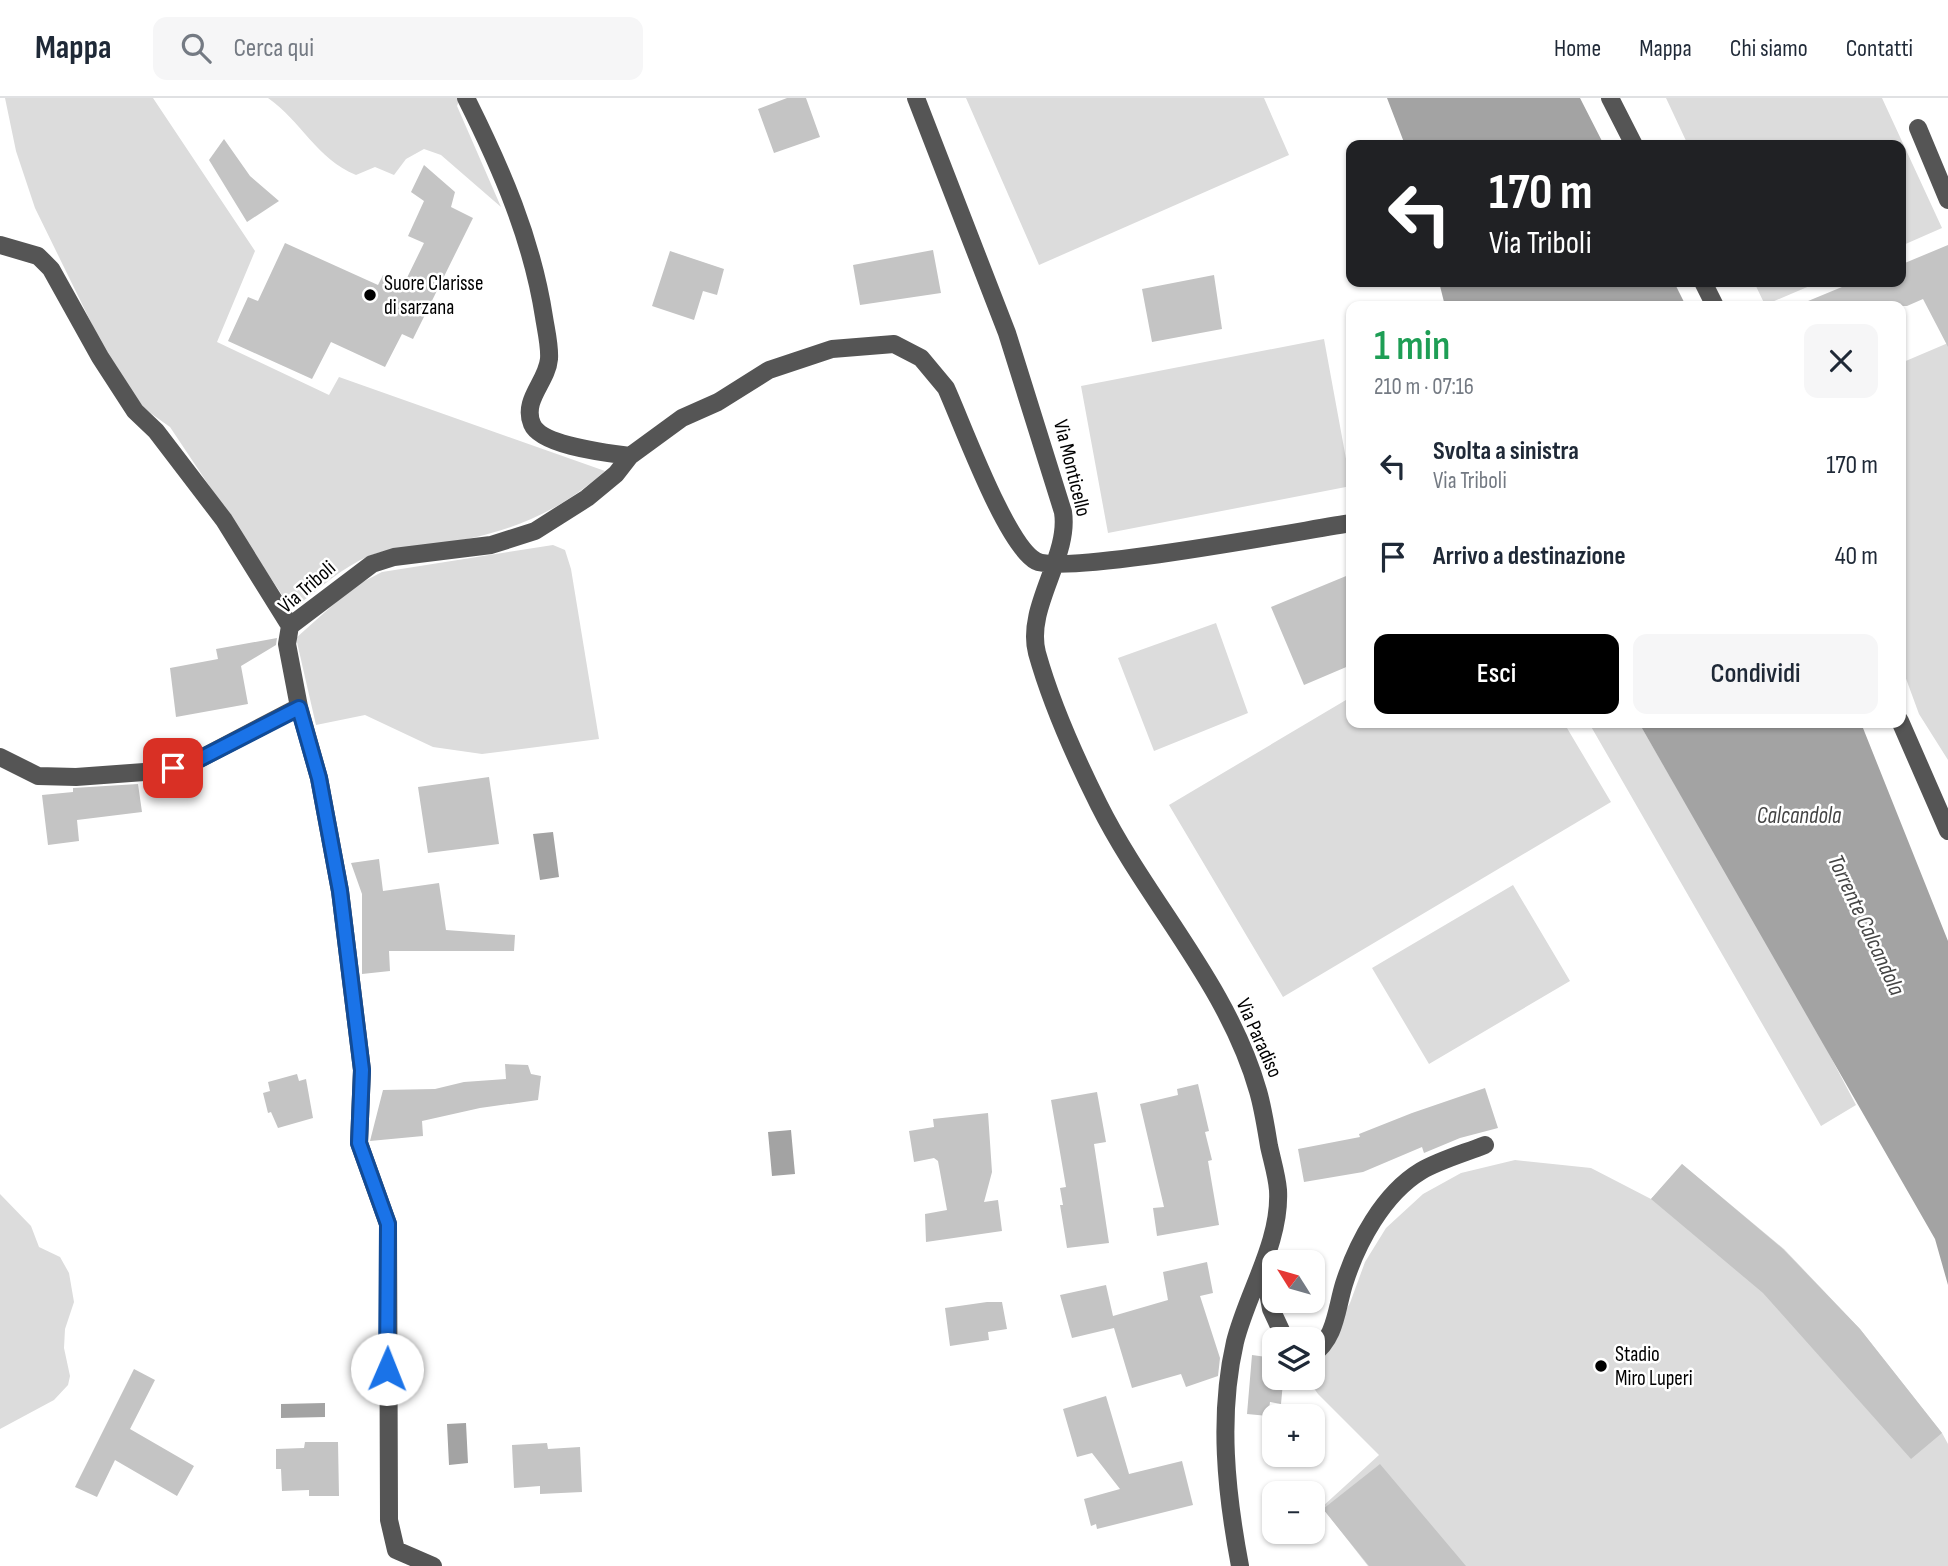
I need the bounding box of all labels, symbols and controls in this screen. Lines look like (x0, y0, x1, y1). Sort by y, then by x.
search box (153, 17, 643, 80)
text: Mappa (35, 28, 111, 68)
icon: search (177, 29, 215, 67)
text: Cerca qui (233, 33, 314, 64)
text: Home (1554, 34, 1601, 63)
text: Mappa (1639, 34, 1692, 63)
text: Chi siamo (1730, 34, 1808, 63)
text: Contatti (1846, 34, 1913, 63)
text: 170 m (1489, 164, 1593, 223)
icon: left (1374, 168, 1465, 259)
text: Via Triboli (1489, 224, 1592, 263)
place label: Suore Clarisse di sarzana (384, 271, 483, 320)
marker: Suore Clarisse di sarzana (362, 287, 378, 303)
text: 1 min (1374, 321, 1450, 372)
button: close (1804, 324, 1878, 398)
text: 210 m · 07:16 (1374, 373, 1474, 401)
street label: Via Monticello (1048, 417, 1096, 519)
text: Svolta a sinistra (1433, 436, 1579, 467)
icon: left (1374, 447, 1412, 485)
text: 170 m (1826, 450, 1878, 481)
text: Via Triboli (1433, 467, 1507, 495)
icon: arrive (1374, 538, 1412, 576)
text: Arrivo a destinazione (1433, 541, 1626, 572)
text: 40 m (1835, 541, 1878, 572)
street label: Via Triboli (273, 555, 341, 619)
button: Esci (1374, 634, 1619, 714)
button: Condividi (1633, 634, 1878, 714)
pin (143, 738, 203, 798)
icon: arrive (154, 749, 192, 787)
water label: Calcandola (1757, 802, 1842, 830)
water label: Torrente Calcandola (1821, 850, 1911, 1000)
street label: Via Paradiso (1230, 994, 1288, 1082)
north arrow (1262, 1250, 1325, 1312)
map controls (1262, 1250, 1325, 1544)
button: layers (1262, 1327, 1325, 1390)
position arrow (350, 1332, 424, 1406)
place label: Stadio Miro Luperi (1615, 1342, 1693, 1391)
marker: Stadio Miro Luperi (1593, 1358, 1609, 1374)
button: + (1262, 1404, 1325, 1467)
button: − (1262, 1481, 1325, 1544)

